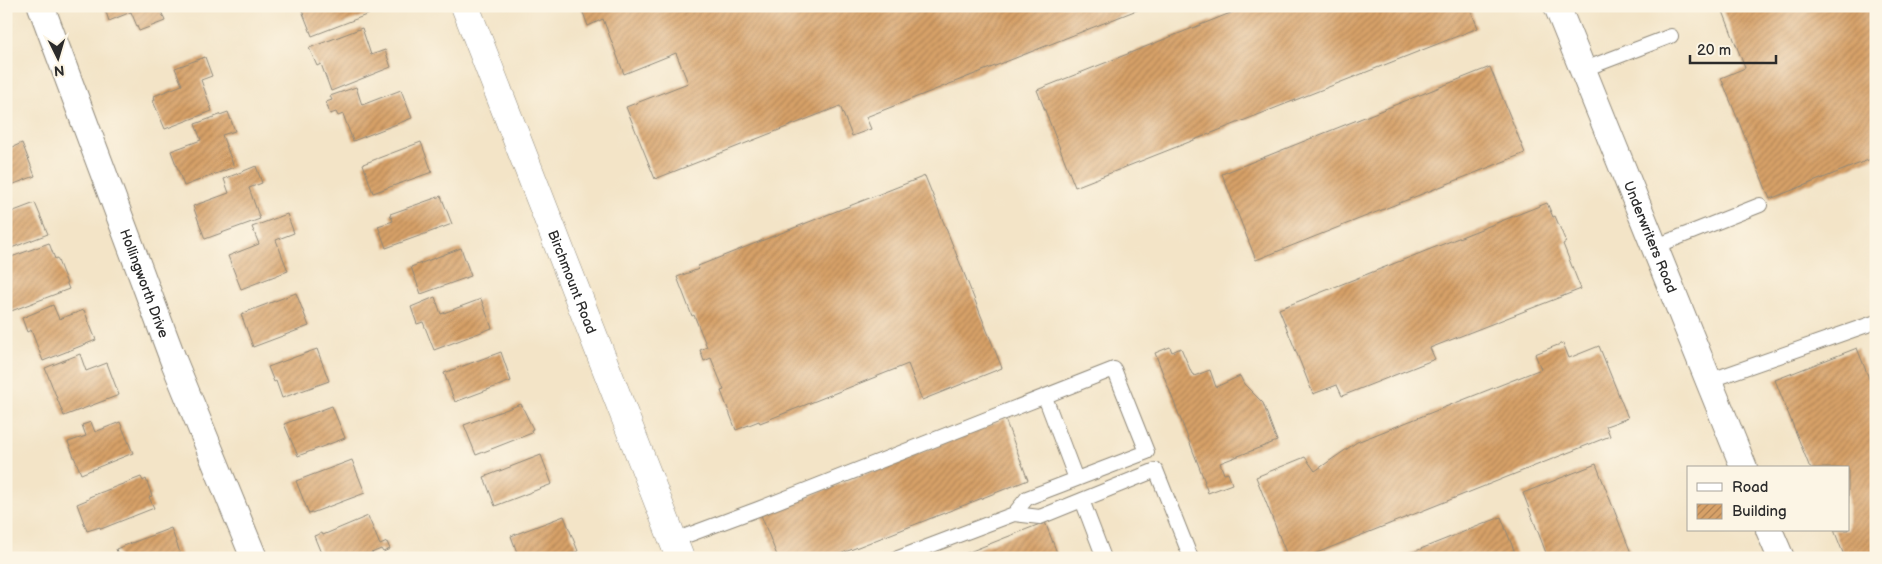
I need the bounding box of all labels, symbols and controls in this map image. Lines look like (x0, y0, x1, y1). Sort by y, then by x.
north arrow (32, 32, 82, 82)
scale bar (1690, 32, 1776, 64)
text: 20 m (1697, 41, 1731, 60)
text: N (53, 62, 65, 79)
street label: Underwriters Road (1620, 178, 1681, 295)
street label: Hollingworth Drive (117, 226, 173, 340)
street label: Birchmount Road (545, 228, 600, 336)
legend (1687, 466, 1850, 532)
text: Road (1732, 478, 1768, 497)
text: Building (1732, 502, 1787, 521)

